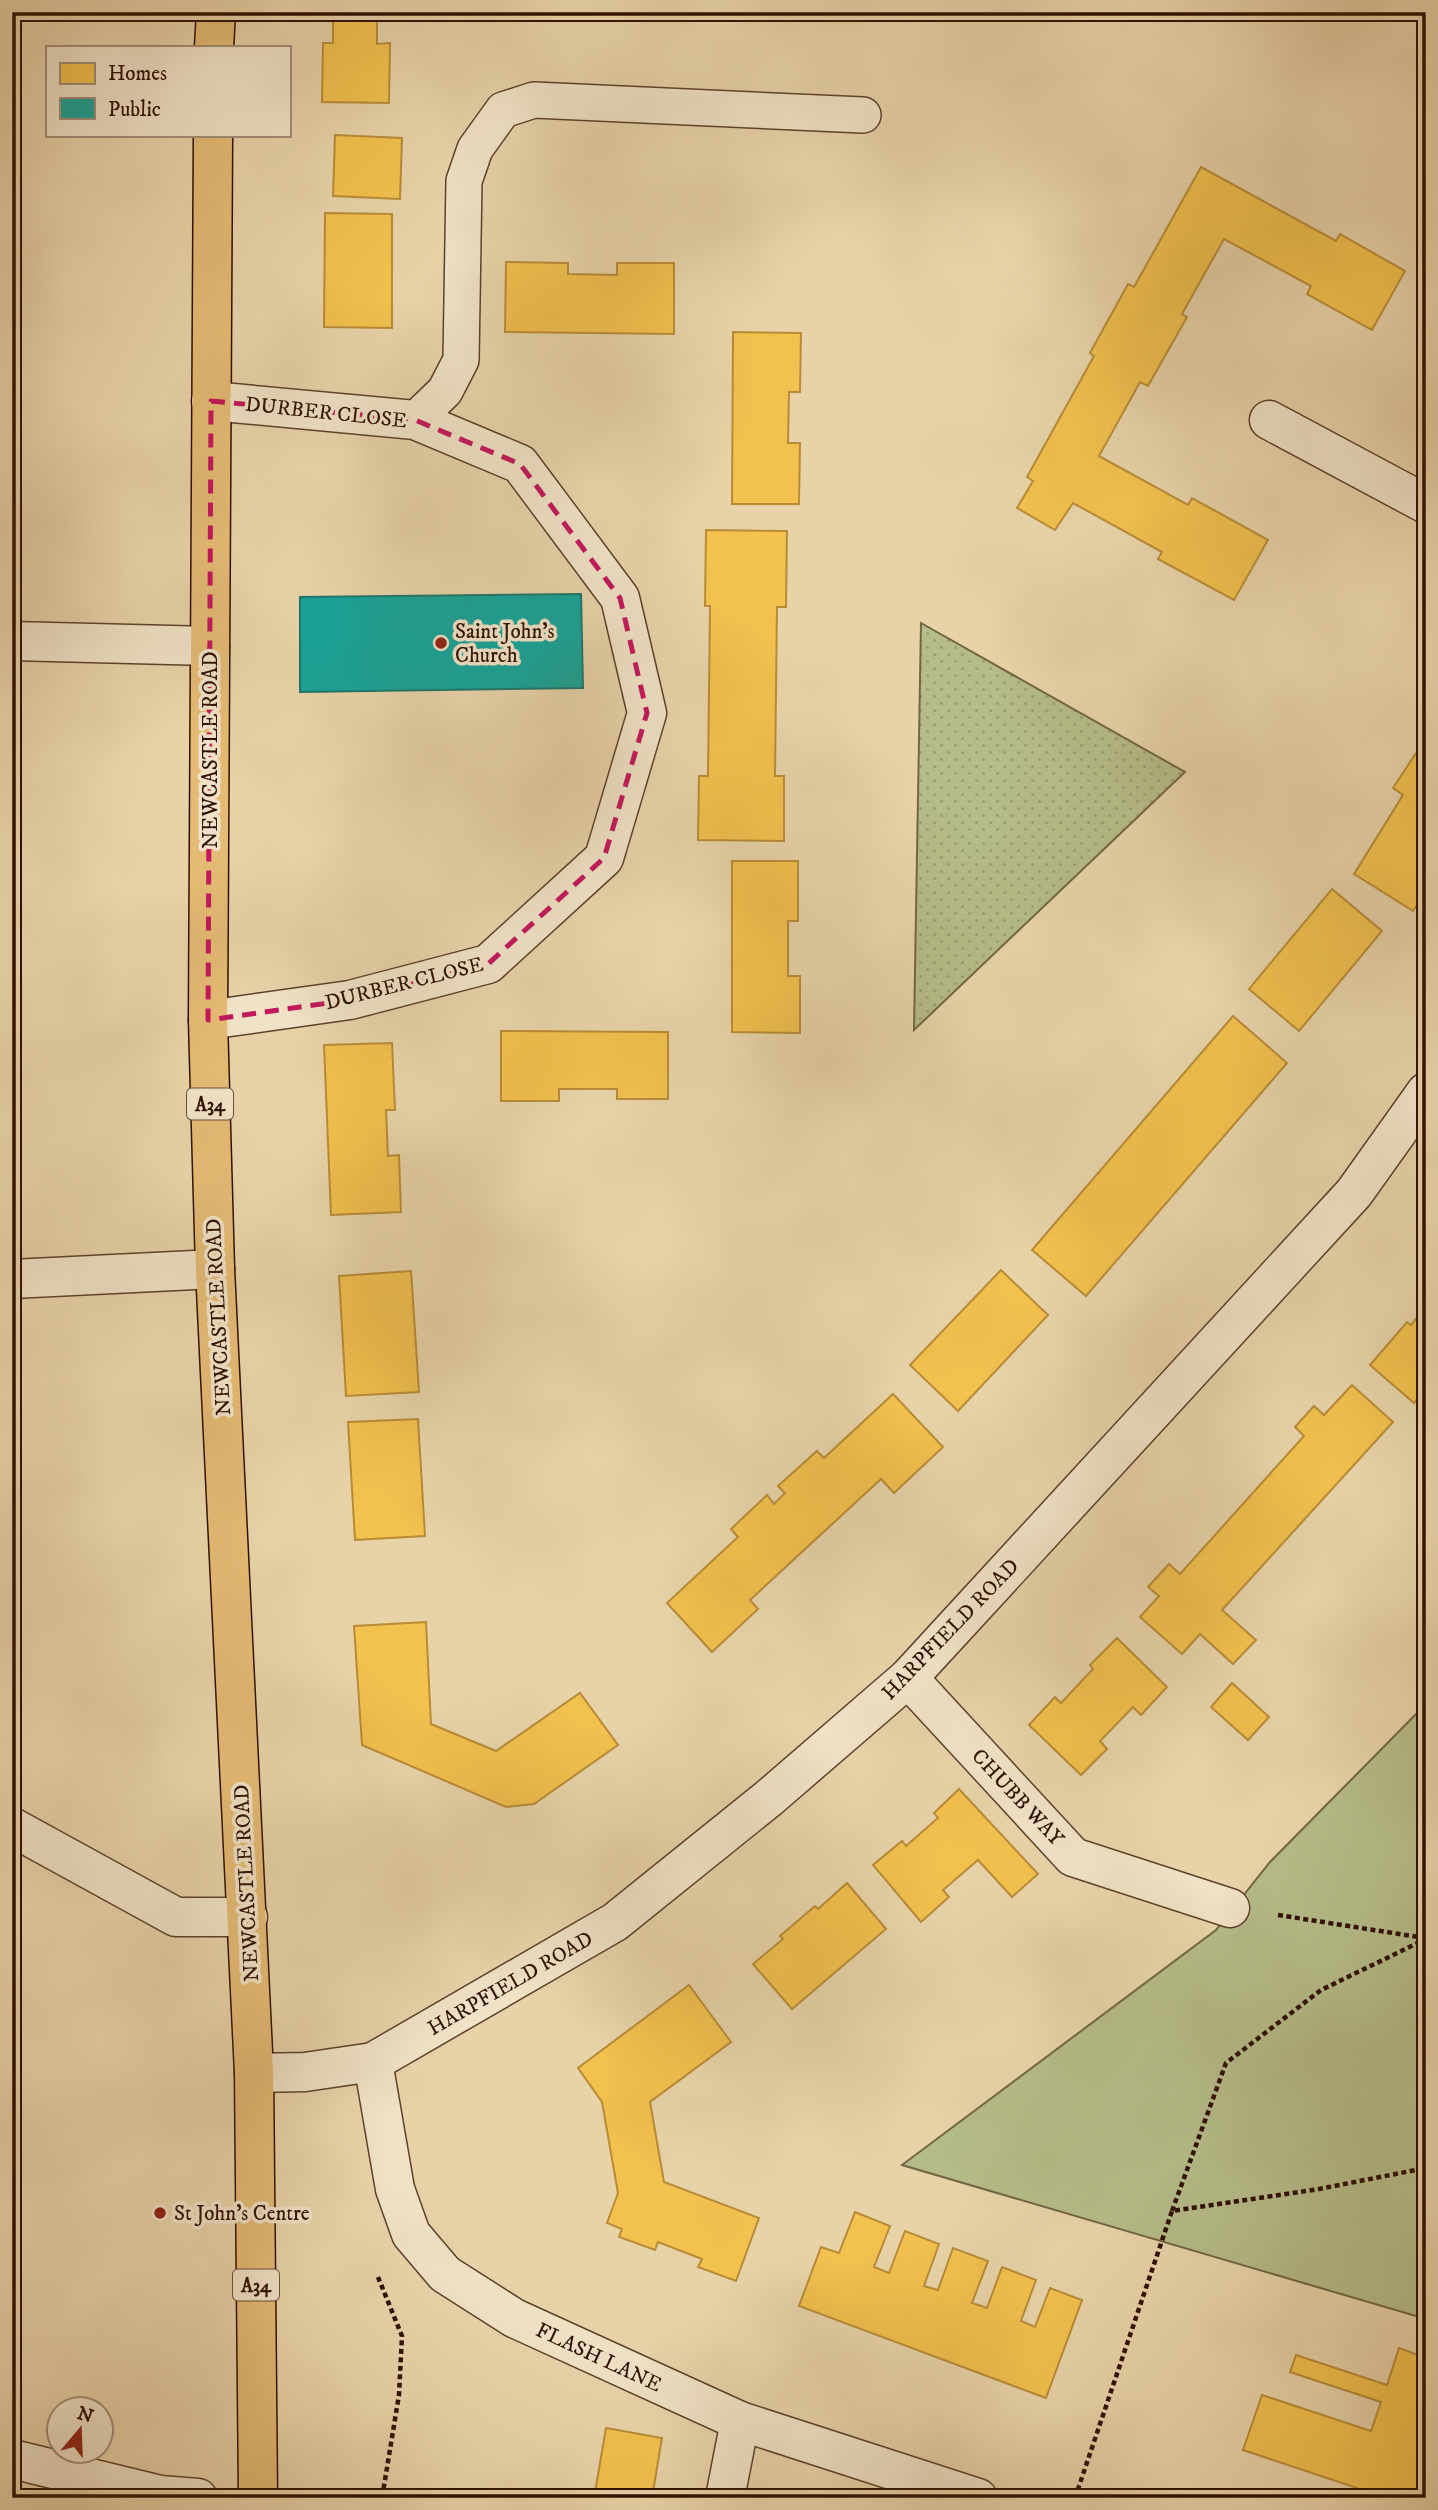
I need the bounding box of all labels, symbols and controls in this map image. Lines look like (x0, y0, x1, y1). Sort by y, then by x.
legend (46, 46, 290, 136)
text: Homes (108, 61, 167, 87)
text: Public (108, 97, 161, 123)
street label: DURBER CLOSE (244, 392, 408, 434)
place label: Saint John's Church (455, 619, 554, 669)
marker: Saint John's Church (433, 635, 449, 651)
street label: NEWCASTLE ROAD (198, 651, 224, 849)
street label: DURBER CLOSE (322, 952, 486, 1016)
road number: A34 (187, 1088, 233, 1120)
street label: NEWCASTLE ROAD (201, 1218, 237, 1416)
street label: HARPFIELD ROAD (877, 1554, 1025, 1706)
street label: CHUBB WAY (966, 1744, 1069, 1852)
street label: NEWCASTLE ROAD (229, 1784, 265, 1982)
street label: HARPFIELD ROAD (423, 1926, 598, 2042)
place label: St John's Centre (174, 2201, 310, 2227)
marker: St John's Centre (152, 2205, 168, 2221)
road number: A34 (233, 2270, 279, 2300)
street label: FLASH LANE (532, 2317, 666, 2398)
north arrow (46, 2394, 116, 2464)
text: N (74, 2402, 97, 2429)

